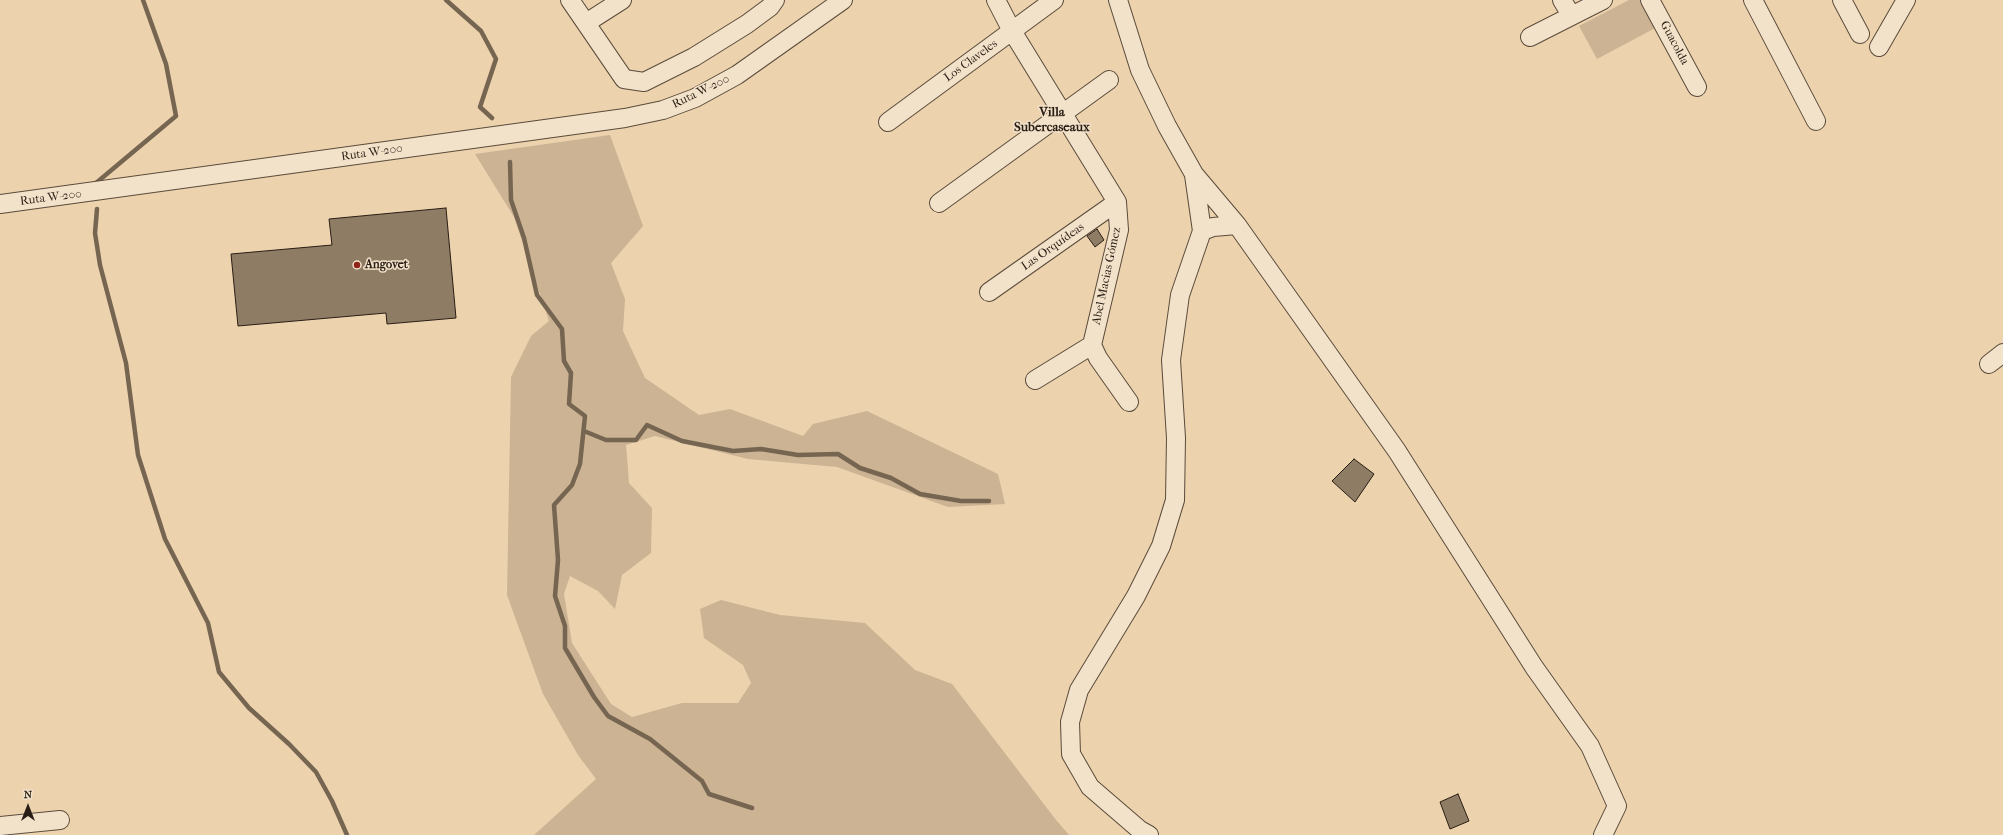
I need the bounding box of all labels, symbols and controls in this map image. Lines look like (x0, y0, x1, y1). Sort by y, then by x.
street label: Guacolda (1657, 19, 1691, 67)
street label: Los Claveles (942, 37, 1000, 85)
street label: Ruta W-200 (670, 72, 732, 112)
district label: Villa Subercaseaux (1014, 105, 1090, 136)
street label: Ruta W-200 (340, 142, 404, 164)
street label: Ruta W-200 (19, 187, 83, 209)
street label: Las Orquídeas (1019, 220, 1087, 274)
street label: Abel Macias Gómez (1090, 226, 1124, 326)
place label: Angovet (365, 258, 408, 272)
marker: Angovet (352, 260, 362, 270)
north arrow (8, 787, 48, 827)
text: N (24, 788, 32, 801)

